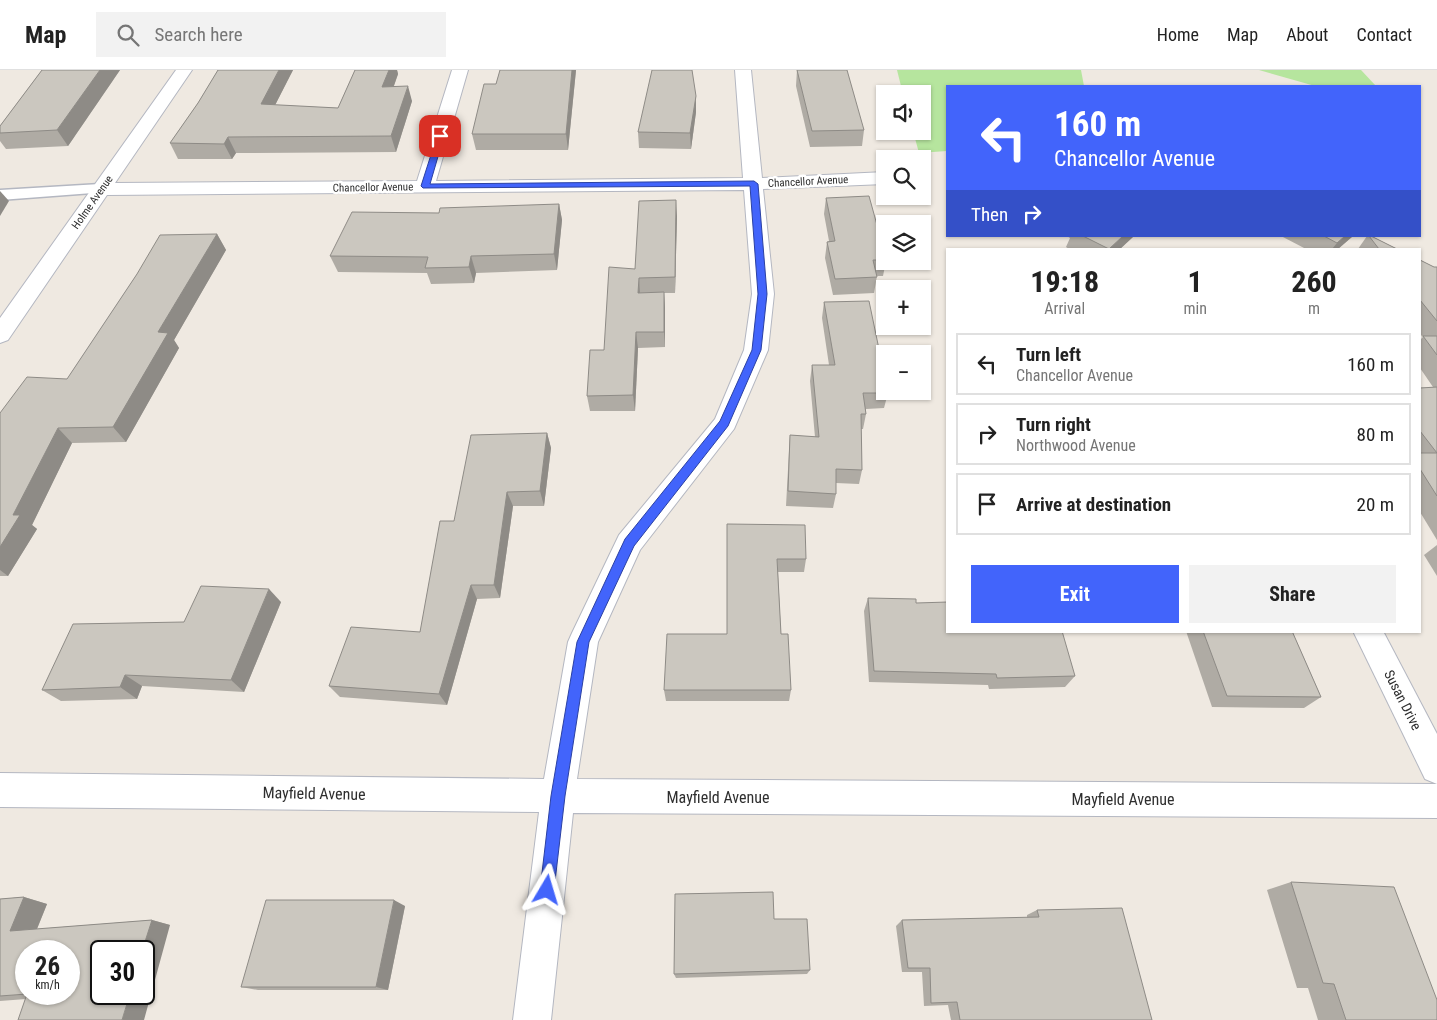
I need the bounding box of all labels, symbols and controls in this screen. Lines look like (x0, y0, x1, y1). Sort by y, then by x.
search box (96, 12, 446, 57)
text: Map (25, 21, 66, 49)
icon: search (114, 21, 142, 49)
text: Search here (154, 23, 243, 46)
text: Home (1157, 24, 1199, 45)
text: Map (1227, 24, 1258, 45)
text: About (1286, 24, 1328, 45)
text: Contact (1356, 24, 1412, 45)
map controls (876, 85, 931, 400)
button: sound (876, 85, 931, 140)
text: 160 m (1054, 104, 1141, 145)
icon: left (971, 105, 1036, 170)
pin (419, 115, 461, 157)
icon: arrive (426, 122, 454, 150)
text: Chancellor Avenue (1054, 146, 1215, 171)
button: search (876, 150, 931, 205)
street label: Holme Avenue (69, 173, 116, 232)
street label: Chancellor Avenue (767, 173, 849, 190)
street label: Chancellor Avenue (333, 180, 413, 195)
icon: right (1018, 200, 1046, 228)
text: Then (971, 203, 1008, 226)
button: layers (876, 215, 931, 270)
text: 19:18 (1030, 264, 1099, 299)
text: 1 (1188, 264, 1203, 299)
text: 260 (1291, 264, 1337, 299)
button: + (876, 280, 931, 335)
text: Arrival (1044, 299, 1085, 318)
text: min (1183, 299, 1207, 318)
text: m (1308, 299, 1320, 318)
text: Turn left (1016, 343, 1081, 366)
button: − (876, 345, 931, 400)
icon: left (973, 350, 1001, 378)
text: 160 m (1347, 353, 1394, 376)
text: Chancellor Avenue (1016, 366, 1133, 385)
text: Turn right (1016, 413, 1091, 436)
icon: right (973, 420, 1001, 448)
text: 80 m (1357, 423, 1394, 446)
text: Northwood Avenue (1016, 436, 1136, 455)
icon: arrive (973, 490, 1001, 518)
text: Arrive at destination (1016, 493, 1171, 516)
text: 20 m (1357, 493, 1394, 516)
button: Exit (971, 565, 1179, 623)
button: Share (1189, 565, 1396, 623)
street label: Susan Drive (1381, 667, 1425, 733)
street label: Mayfield Avenue (262, 783, 366, 804)
street label: Mayfield Avenue (667, 788, 769, 807)
street label: Mayfield Avenue (1072, 790, 1174, 809)
position arrow (520, 863, 572, 915)
speed limit sign: 30 (90, 940, 155, 1005)
text: 26 (35, 952, 60, 981)
text: km/h (35, 978, 60, 992)

